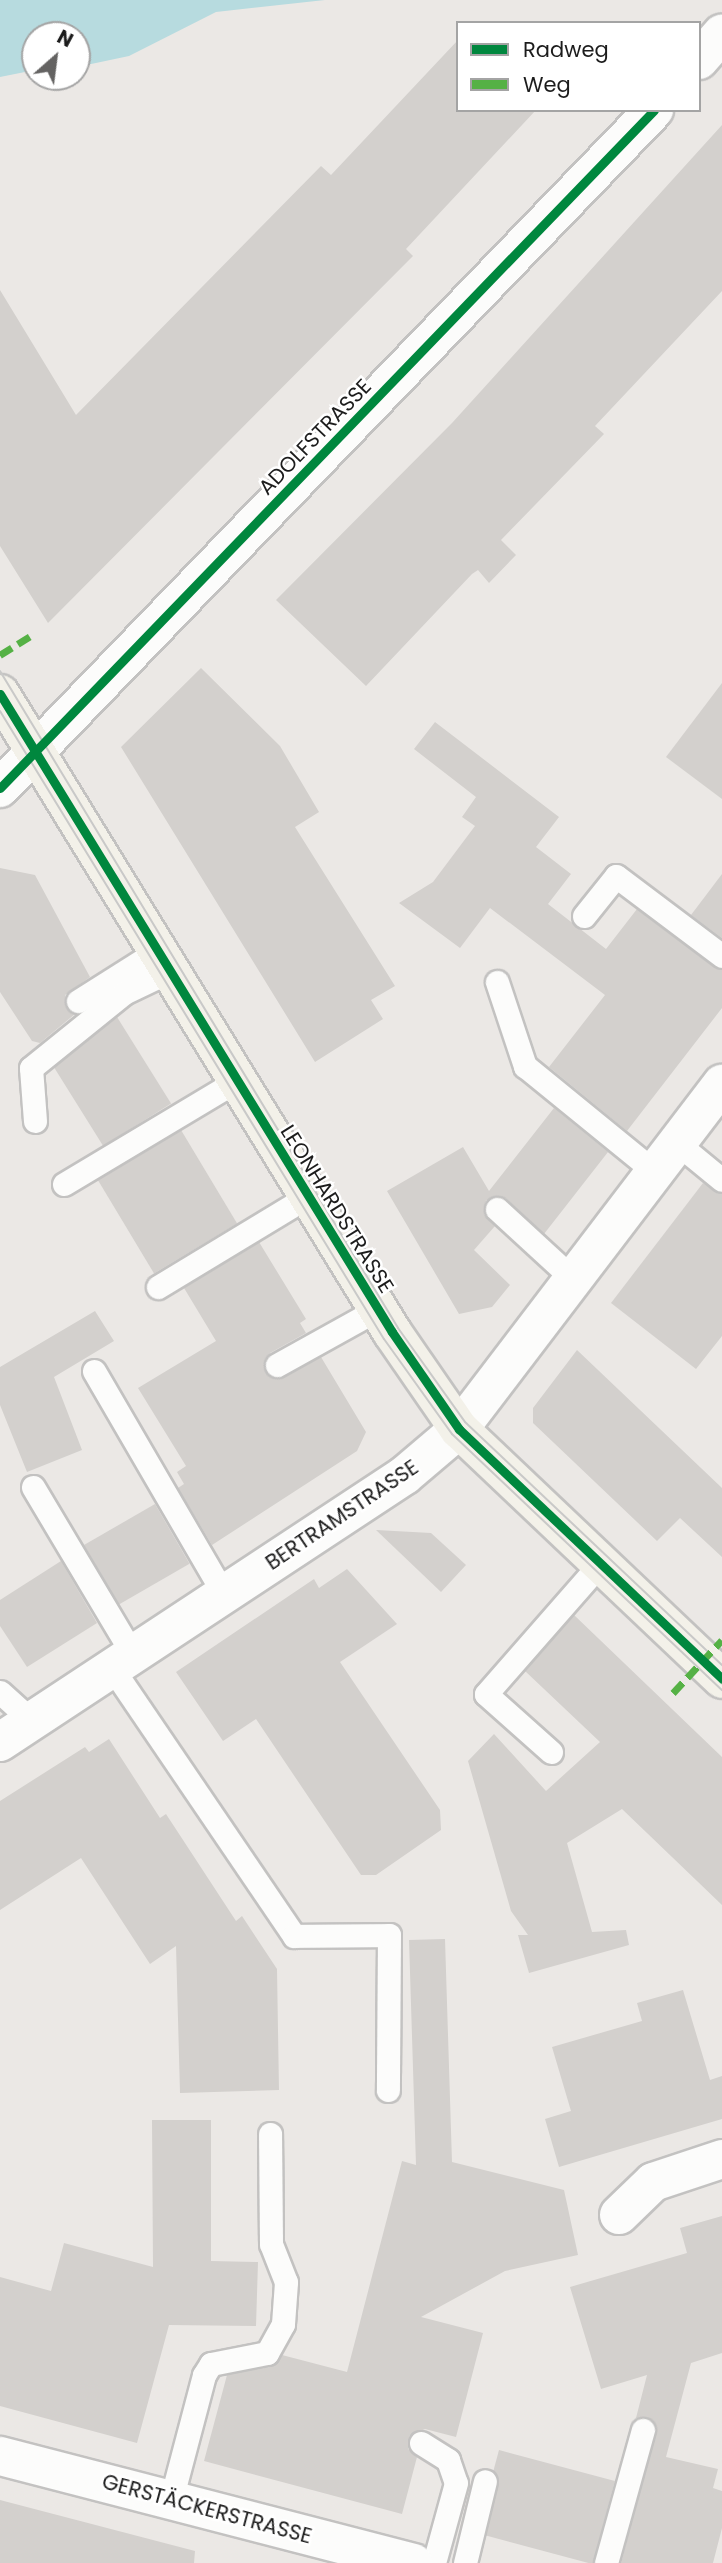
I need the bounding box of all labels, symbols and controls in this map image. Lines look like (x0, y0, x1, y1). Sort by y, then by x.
north arrow (21, 21, 91, 91)
legend (456, 21, 701, 112)
text: N (52, 24, 78, 54)
text: Radweg (523, 35, 609, 64)
text: Weg (523, 70, 571, 99)
street label: ADOLFSTRASSE (253, 374, 377, 500)
street label: LEONHARDSTRASSE (275, 1120, 399, 1298)
street label: BERTRAMSTRASSE (261, 1455, 423, 1575)
street label: GERSTÄCKERSTRASSE (99, 2469, 315, 2549)

